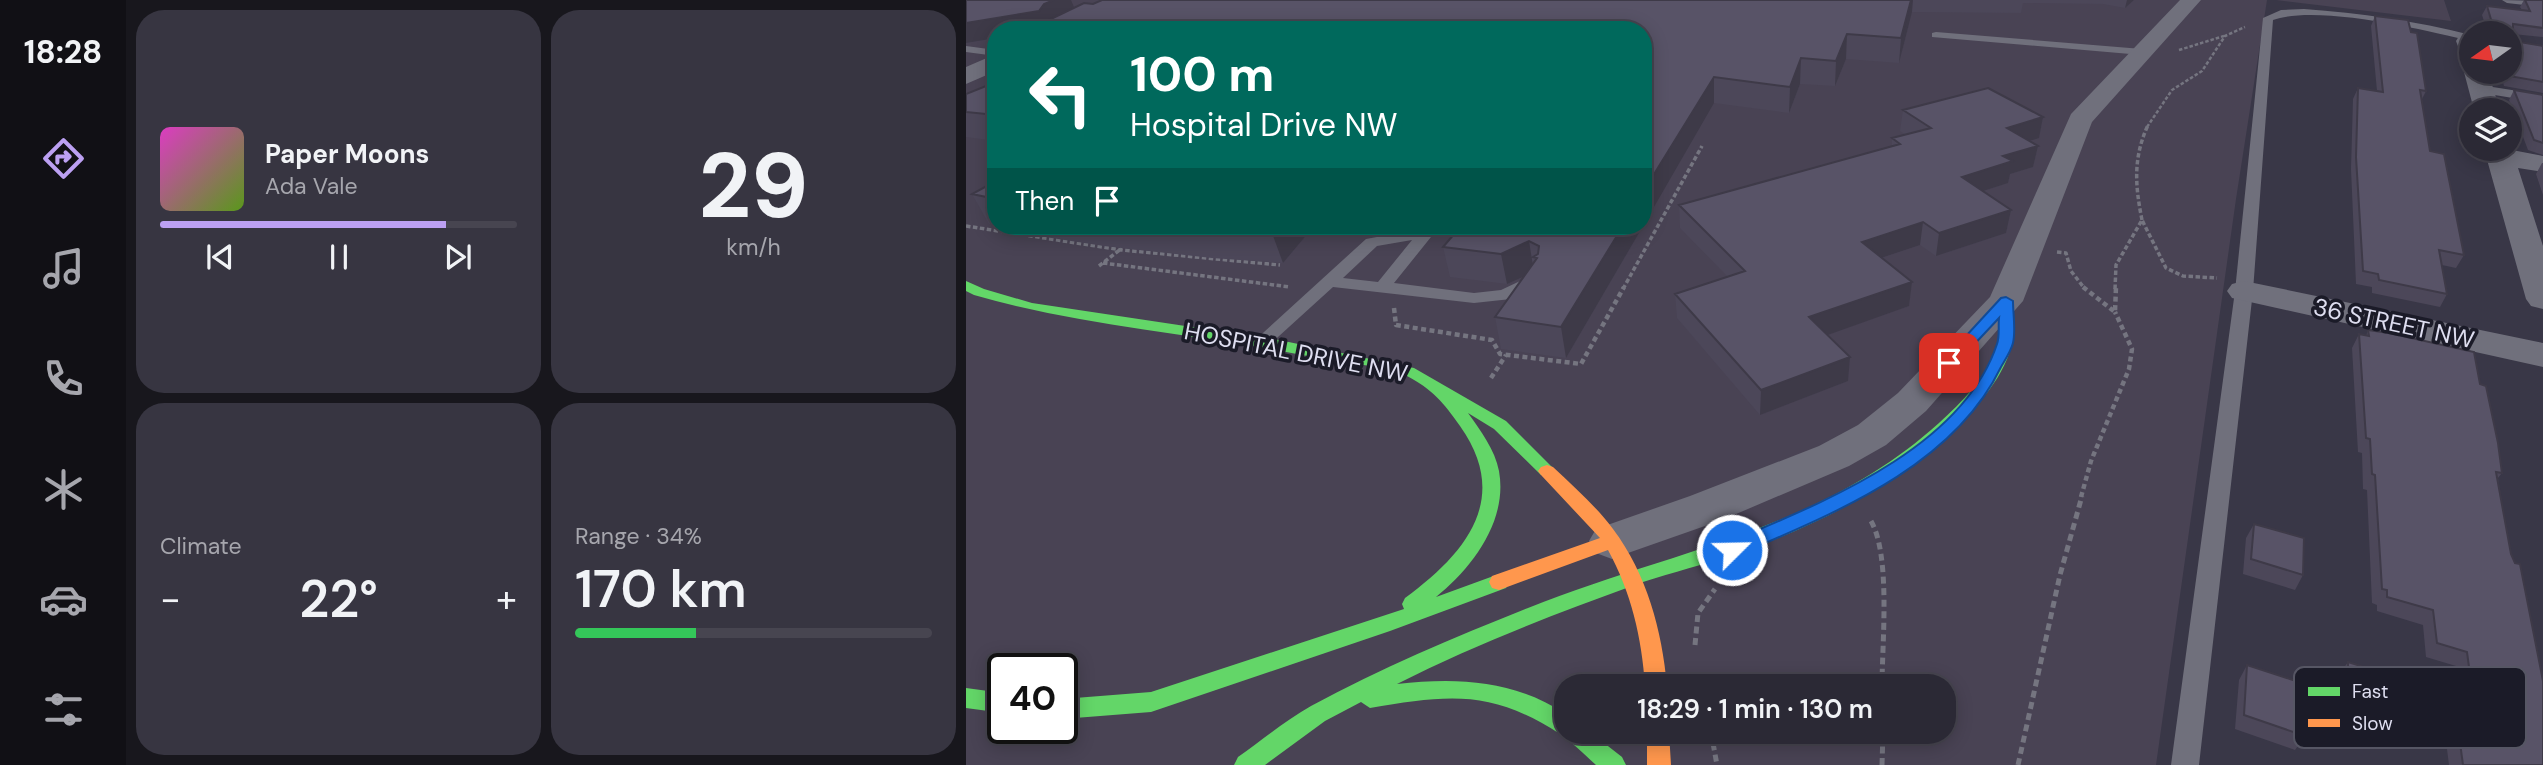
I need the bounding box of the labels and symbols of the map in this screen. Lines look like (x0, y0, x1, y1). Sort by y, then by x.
north arrow (2459, 21, 2522, 84)
street label: 36 STREET NW (2311, 291, 2477, 355)
street label: HOSPITAL DRIVE NW (1182, 315, 1410, 389)
pin (1919, 333, 1979, 393)
position arrow (1695, 513, 1769, 587)
speed limit sign: 40 (987, 653, 1078, 744)
legend (2294, 667, 2526, 748)
text: Fast (2352, 679, 2388, 704)
text: Slow (2352, 711, 2393, 736)

